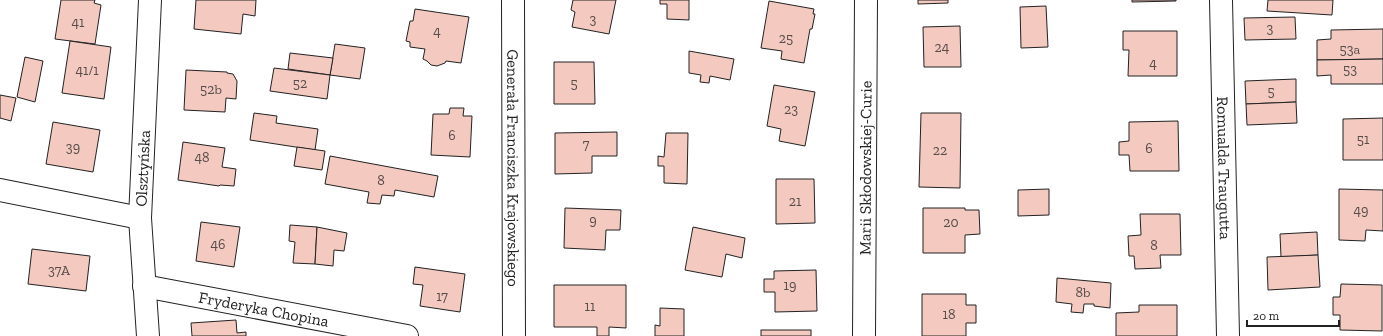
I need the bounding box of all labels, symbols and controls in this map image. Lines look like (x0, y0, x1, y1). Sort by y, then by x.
house number: 3 (590, 11, 597, 28)
house number: 41 (72, 14, 85, 31)
house number: 3 (1267, 20, 1274, 37)
house number: 4 (433, 23, 441, 40)
house number: 25 (779, 30, 793, 47)
house number: 24 (935, 39, 950, 56)
house number: 53a (1340, 41, 1361, 58)
street label: Generała Franciszka Krajowskiego (503, 49, 523, 287)
house number: 4 (1149, 55, 1157, 72)
house number: 53 (1343, 61, 1357, 78)
house number: 41/1 (75, 62, 99, 79)
house number: 52 (293, 75, 307, 92)
house number: 5 (570, 75, 578, 92)
house number: 52b (200, 81, 222, 98)
street label: Marii Skłodowskiej-Curie (855, 81, 876, 255)
house number: 5 (1267, 83, 1275, 100)
street label: Romualda Traugutta (1213, 96, 1235, 240)
house number: 23 (784, 101, 798, 118)
house number: 6 (448, 127, 456, 144)
street label: Olsztyńska (132, 129, 154, 207)
house number: 51 (1357, 131, 1370, 148)
house number: 7 (583, 136, 590, 153)
house number: 39 (66, 139, 80, 156)
house number: 6 (1145, 140, 1153, 157)
house number: 22 (933, 142, 947, 159)
house number: 48 (194, 149, 210, 166)
house number: 8 (377, 172, 385, 189)
house number: 21 (789, 193, 802, 210)
house number: 49 (1354, 202, 1368, 219)
house number: 9 (589, 212, 597, 229)
house number: 20 (943, 214, 959, 231)
house number: 46 (211, 236, 225, 253)
house number: 8 (1150, 237, 1158, 254)
house number: 37A (48, 262, 71, 279)
house number: 19 (784, 277, 796, 294)
house number: 8b (1075, 284, 1091, 301)
street label: Fryderyka Chopina (197, 288, 331, 331)
house number: 17 (436, 288, 448, 305)
house number: 11 (585, 298, 596, 315)
scale bar (1247, 302, 1339, 328)
house number: 18 (943, 306, 955, 323)
text: 20 m (1253, 309, 1280, 323)

